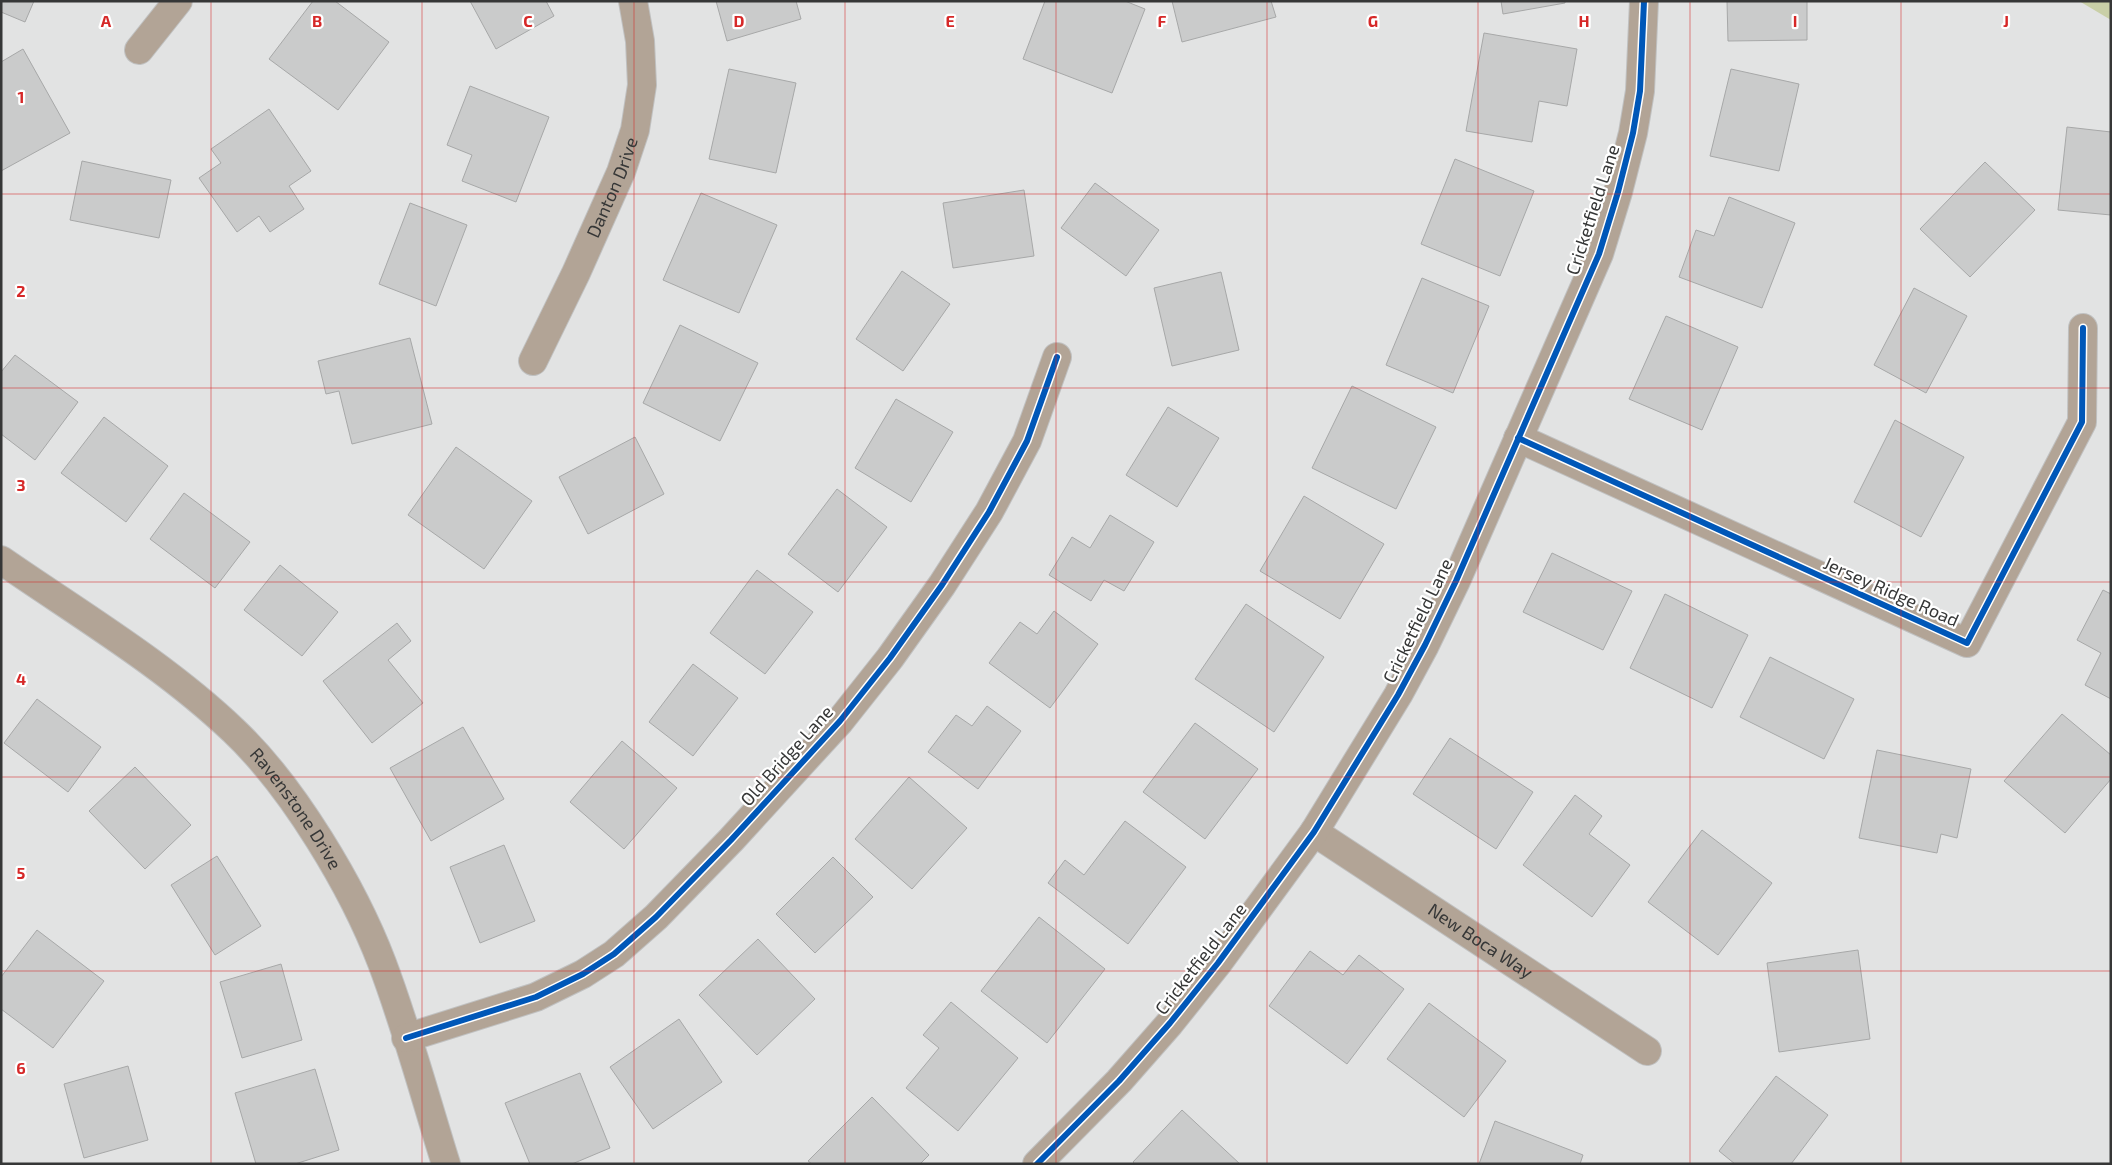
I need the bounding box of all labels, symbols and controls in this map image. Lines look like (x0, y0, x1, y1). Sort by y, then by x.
text: A (101, 11, 112, 30)
text: B (312, 11, 322, 30)
text: C (523, 11, 533, 30)
text: D (734, 11, 745, 30)
text: E (945, 11, 955, 30)
text: F (1158, 11, 1167, 30)
text: G (1368, 11, 1378, 30)
text: H (1578, 11, 1590, 30)
text: I (1793, 11, 1797, 30)
text: J (2003, 11, 2009, 30)
text: 1 (18, 87, 24, 106)
street label: Danton Drive (581, 134, 642, 241)
street label: Cricketfield Lane (1561, 142, 1623, 278)
text: 2 (16, 281, 26, 300)
text: 3 (16, 475, 26, 494)
street label: Jersey Ridge Road (1820, 551, 1963, 631)
street label: Cricketfield Lane (1377, 555, 1457, 686)
text: 4 (16, 669, 26, 688)
street label: Old Bridge Lane (735, 700, 837, 810)
street label: Ravenstone Drive (246, 743, 347, 873)
text: 5 (17, 863, 26, 882)
street label: Cricketfield Lane (1150, 898, 1251, 1019)
street label: New Boca Way (1424, 898, 1538, 983)
text: 6 (16, 1058, 26, 1077)

